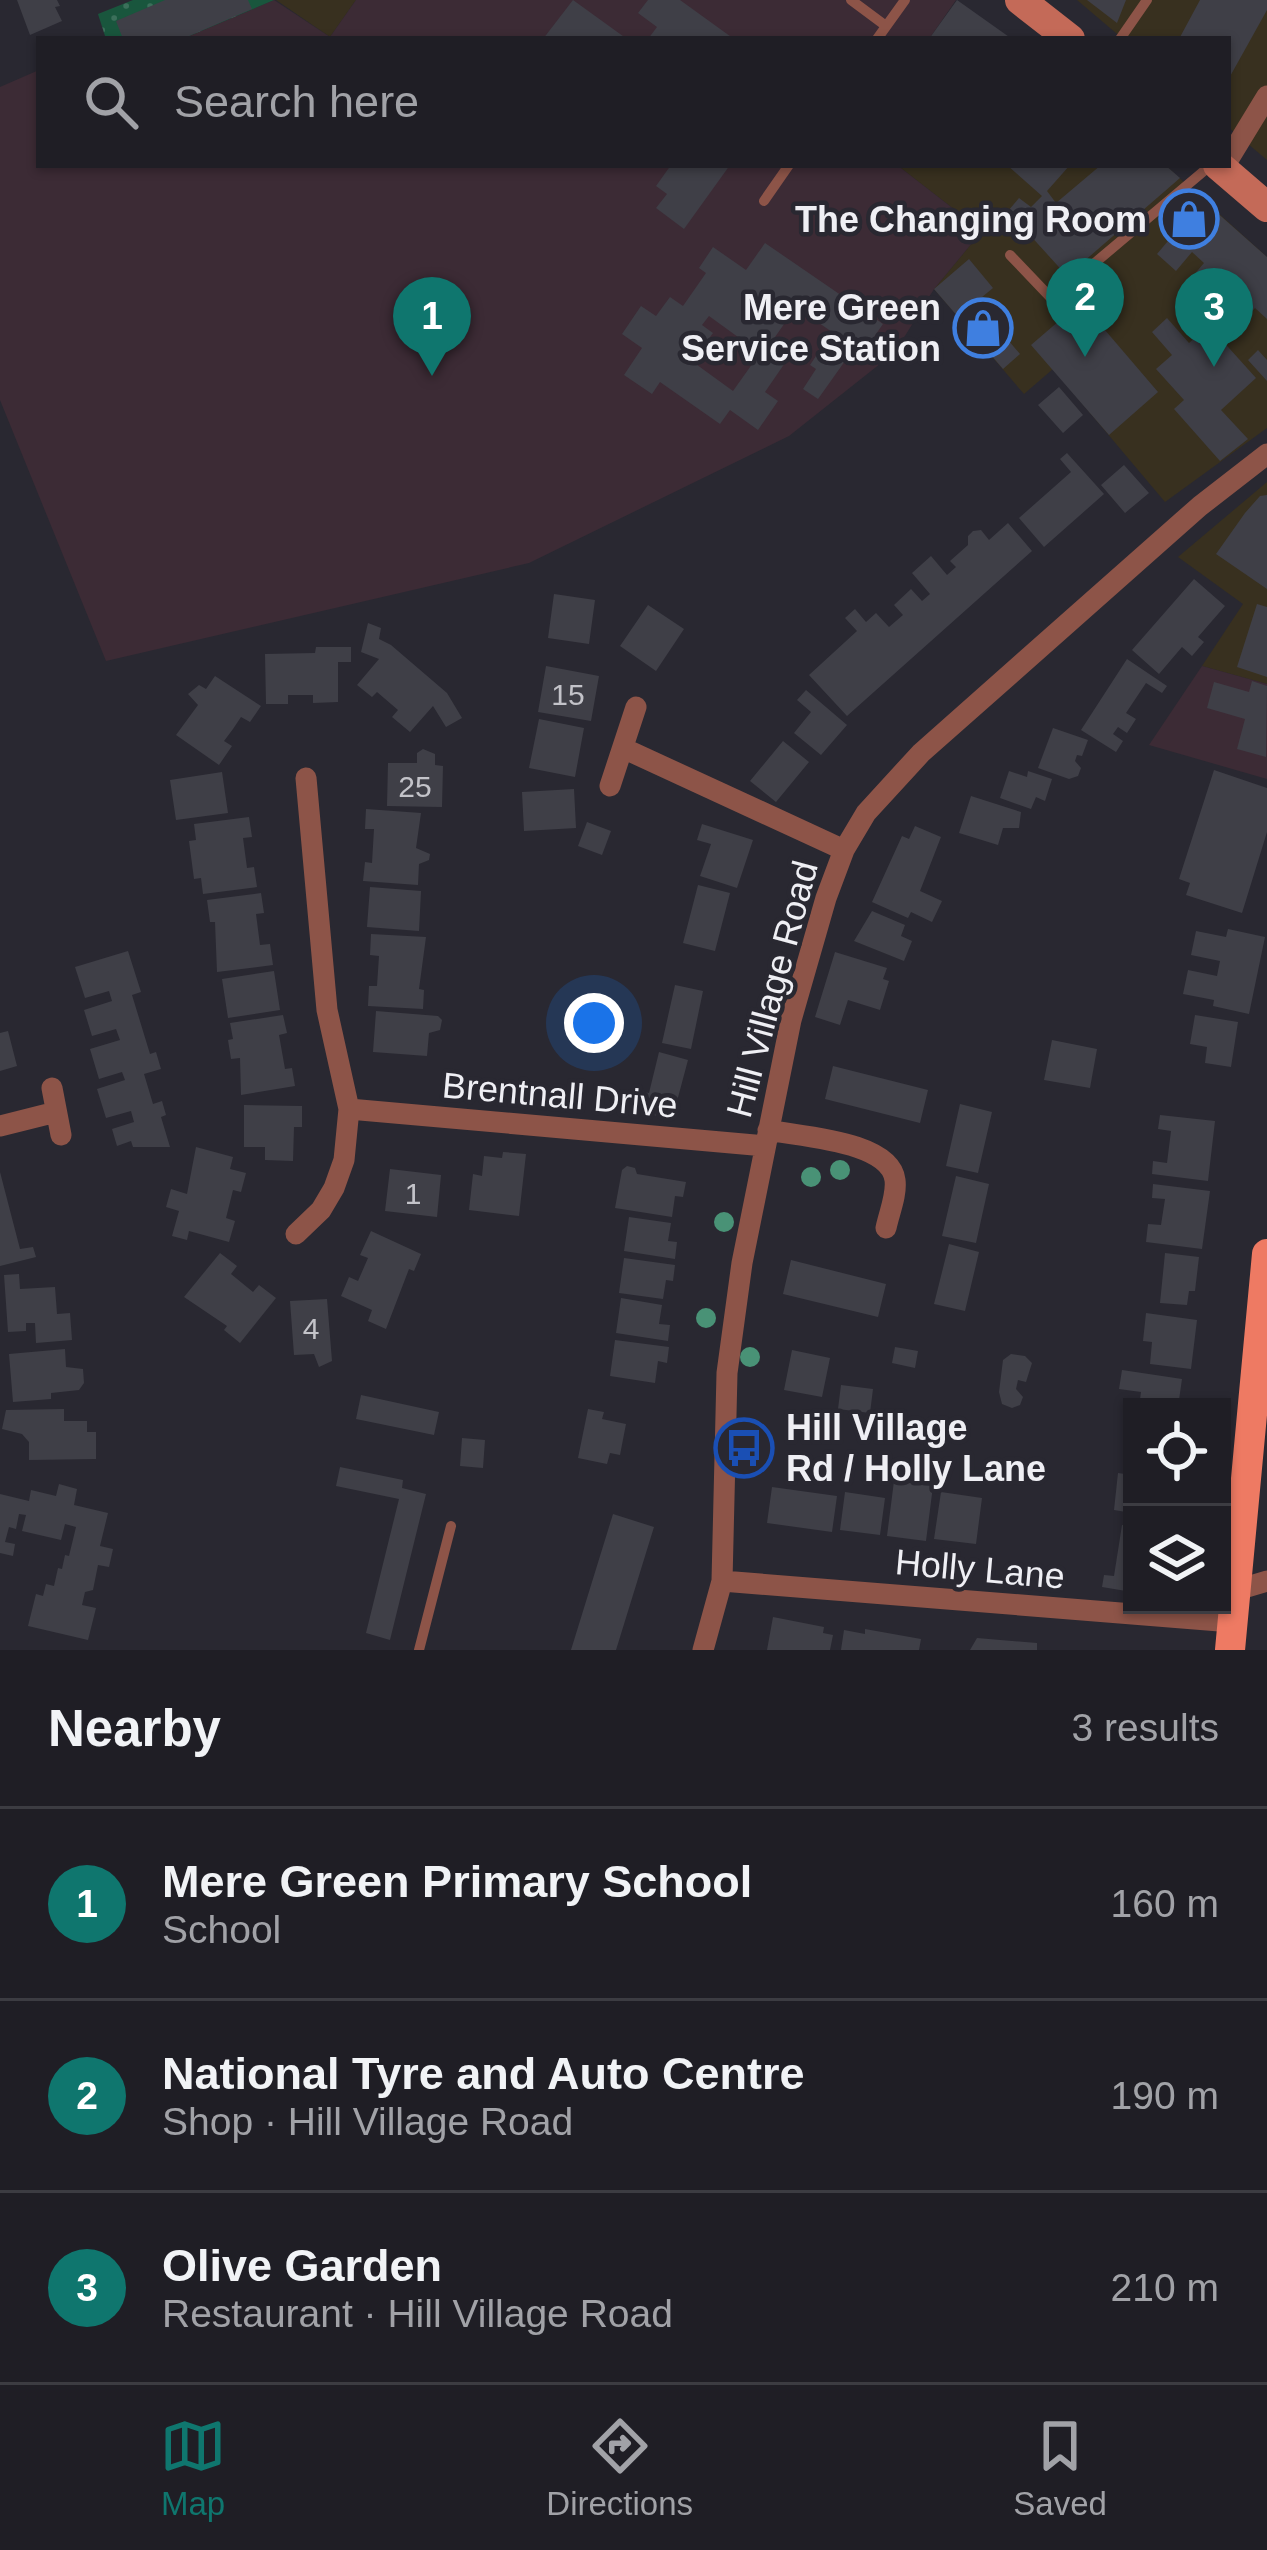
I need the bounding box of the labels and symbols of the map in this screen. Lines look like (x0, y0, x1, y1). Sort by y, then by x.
shop icon: The Changing Room (1158, 188, 1220, 250)
place label: The Changing Room (795, 199, 1147, 240)
pin: 2 (1046, 258, 1124, 357)
pin: 3 (1175, 268, 1253, 367)
pin: 1 (393, 277, 471, 376)
place label: Mere Green Service Station (681, 287, 941, 369)
shop icon: Mere Green Service Station (952, 297, 1014, 359)
house number: 15 (551, 678, 585, 711)
house number: 25 (398, 770, 432, 803)
street label: Hill Village Road (718, 856, 826, 1122)
your location (564, 993, 624, 1053)
street label: Brentnall Drive (441, 1064, 679, 1126)
house number: 1 (405, 1177, 421, 1210)
house number: 4 (303, 1312, 319, 1345)
place label: Hill Village Rd / Holly Lane (786, 1407, 1046, 1489)
bus stop icon: Hill Village Rd / Holly Lane (713, 1417, 775, 1479)
street label: Holly Lane (893, 1541, 1067, 1597)

